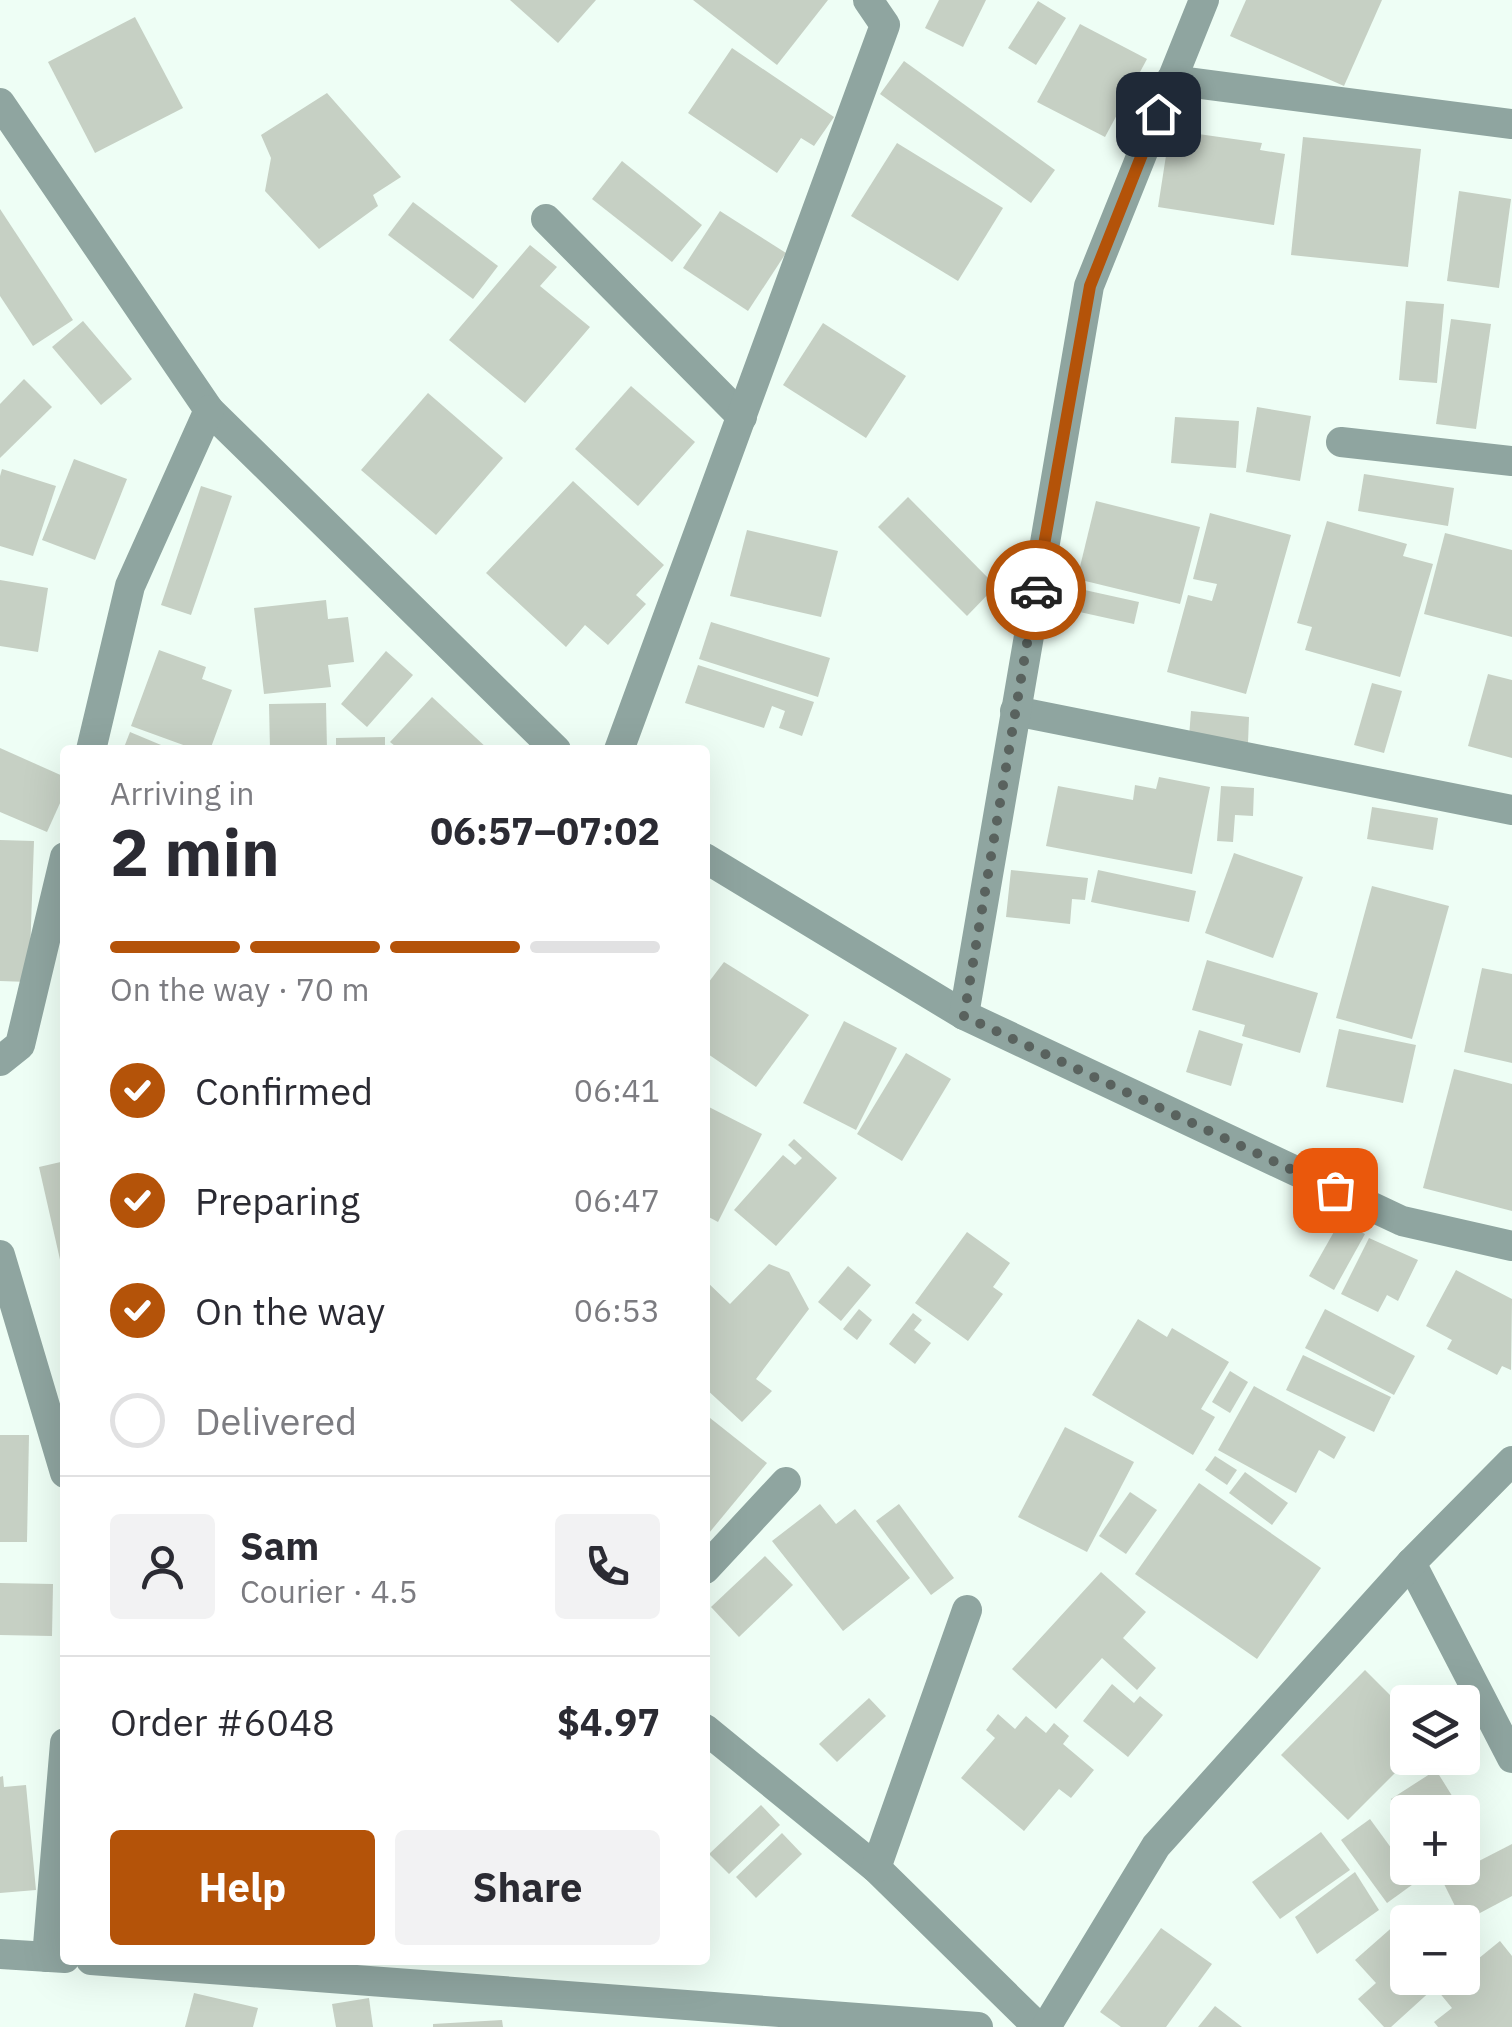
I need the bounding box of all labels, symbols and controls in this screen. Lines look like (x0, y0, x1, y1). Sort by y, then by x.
pin (1116, 72, 1201, 157)
icon: home (1131, 87, 1186, 142)
courier (986, 540, 1086, 640)
icon: car (1009, 563, 1064, 618)
text: Arriving in (110, 772, 255, 814)
text: 06:57–07:02 (430, 806, 660, 855)
text: 2 min (110, 809, 280, 894)
text: On the way · 70 m (110, 968, 370, 1010)
icon: check (110, 1063, 165, 1118)
text: Confirmed (195, 1066, 373, 1115)
text: 06:41 (574, 1069, 660, 1111)
pin (1293, 1148, 1378, 1233)
icon: bag (1308, 1163, 1363, 1218)
icon: check (110, 1173, 165, 1228)
text: Preparing (195, 1176, 360, 1225)
text: 06:47 (574, 1179, 660, 1221)
icon: check (110, 1283, 165, 1338)
text: On the way (195, 1286, 385, 1335)
text: 06:53 (574, 1289, 660, 1331)
text: Delivered (195, 1396, 357, 1445)
button: person (110, 1514, 215, 1619)
button: phone (555, 1514, 660, 1619)
text: Sam (240, 1521, 319, 1570)
text: Courier · 4.5 (240, 1570, 418, 1612)
map controls (1390, 1685, 1480, 1995)
button: layers (1390, 1685, 1480, 1775)
text: Order #6048 (110, 1697, 335, 1746)
text: $4.97 (557, 1697, 660, 1746)
button: + (1390, 1795, 1480, 1885)
button: Help (110, 1830, 375, 1945)
button: Share (395, 1830, 660, 1945)
button: − (1390, 1905, 1480, 1995)

